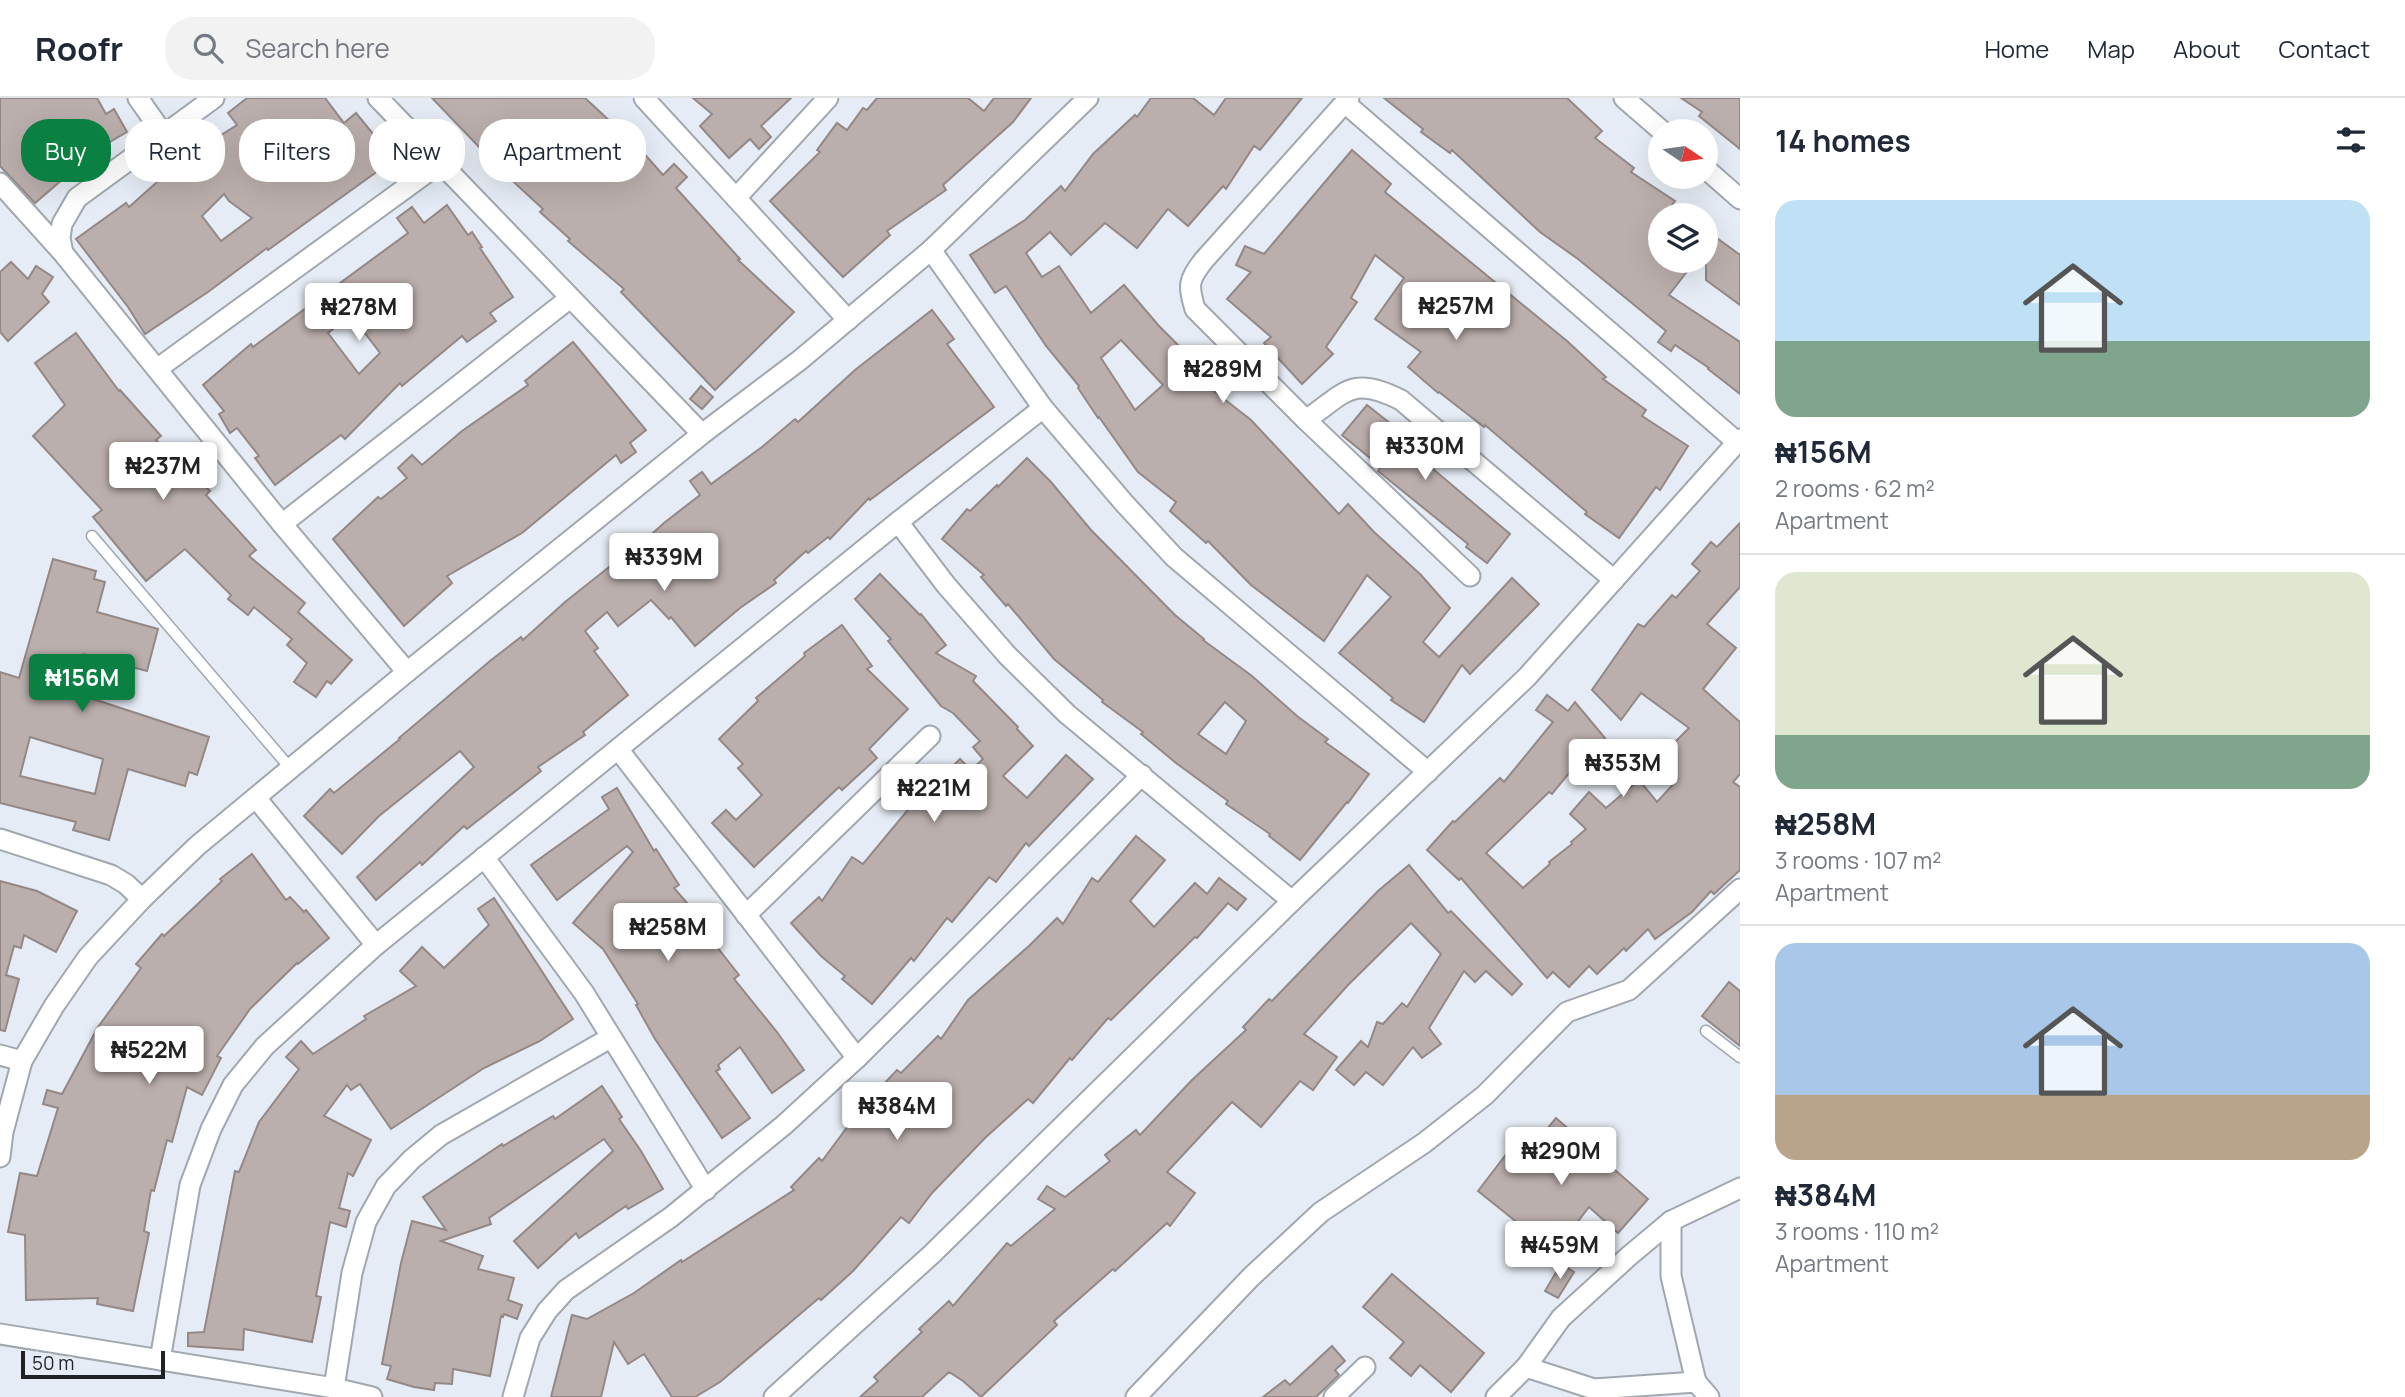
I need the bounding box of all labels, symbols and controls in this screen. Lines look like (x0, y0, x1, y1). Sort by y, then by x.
search box (165, 17, 655, 80)
text: Roofr (35, 26, 123, 71)
icon: search (189, 29, 227, 67)
text: Search here (245, 30, 390, 66)
text: Home (1984, 32, 2049, 65)
text: Map (2087, 32, 2135, 65)
text: About (2173, 32, 2241, 65)
text: Contact (2279, 32, 2370, 65)
chip: Buy (21, 119, 111, 182)
chip: Rent (125, 119, 225, 182)
chip: Filters (239, 119, 355, 182)
chip: New (369, 119, 465, 182)
chip: Apartment (479, 119, 646, 182)
north arrow (1648, 119, 1718, 189)
map controls (1648, 119, 1718, 273)
text: 14 homes (1775, 120, 1911, 161)
icon: filters (2332, 121, 2370, 159)
button: layers (1648, 203, 1718, 273)
icon: home (2010, 245, 2136, 371)
pin: ₦257M (1407, 282, 1505, 342)
pin: ₦278M (310, 284, 408, 343)
text: ₦257M (1418, 289, 1494, 321)
text: ₦278M (321, 290, 397, 322)
pin: ₦289M (1174, 345, 1272, 405)
text: ₦289M (1184, 352, 1262, 384)
pin: ₦330M (1376, 422, 1474, 482)
text: ₦330M (1386, 429, 1464, 461)
text: ₦156M (1775, 431, 1872, 472)
pin: ₦237M (114, 442, 212, 502)
text: ₦237M (125, 449, 201, 481)
text: 2 rooms · 62 m² (1775, 472, 1935, 504)
text: Apartment (1775, 504, 1889, 536)
pin: ₦339M (615, 533, 713, 593)
text: ₦339M (625, 540, 703, 572)
icon: home (2010, 617, 2136, 743)
pin: ₦156M (33, 654, 131, 714)
text: ₦156M (45, 661, 119, 693)
pin: ₦353M (1574, 740, 1672, 799)
text: ₦353M (1585, 746, 1661, 778)
pin: ₦221M (885, 764, 983, 824)
text: ₦221M (897, 771, 971, 803)
text: ₦258M (1775, 803, 1876, 844)
text: 3 rooms · 107 m² (1775, 844, 1941, 876)
text: Apartment (1775, 876, 1889, 908)
pin: ₦258M (619, 904, 717, 963)
text: ₦258M (629, 910, 707, 942)
icon: home (2010, 988, 2136, 1114)
pin: ₦522M (100, 1026, 198, 1086)
text: ₦522M (111, 1033, 187, 1065)
pin: ₦384M (848, 1082, 946, 1142)
text: ₦384M (858, 1089, 936, 1121)
pin: ₦290M (1512, 1128, 1610, 1187)
text: ₦290M (1521, 1134, 1601, 1166)
text: ₦384M (1775, 1174, 1876, 1215)
text: 3 rooms · 110 m² (1775, 1215, 1939, 1247)
pin: ₦459M (1511, 1222, 1609, 1281)
text: ₦459M (1521, 1228, 1599, 1260)
text: Apartment (1775, 1247, 1889, 1279)
scale bar (21, 1348, 164, 1380)
text: 50 m (32, 1350, 74, 1376)

